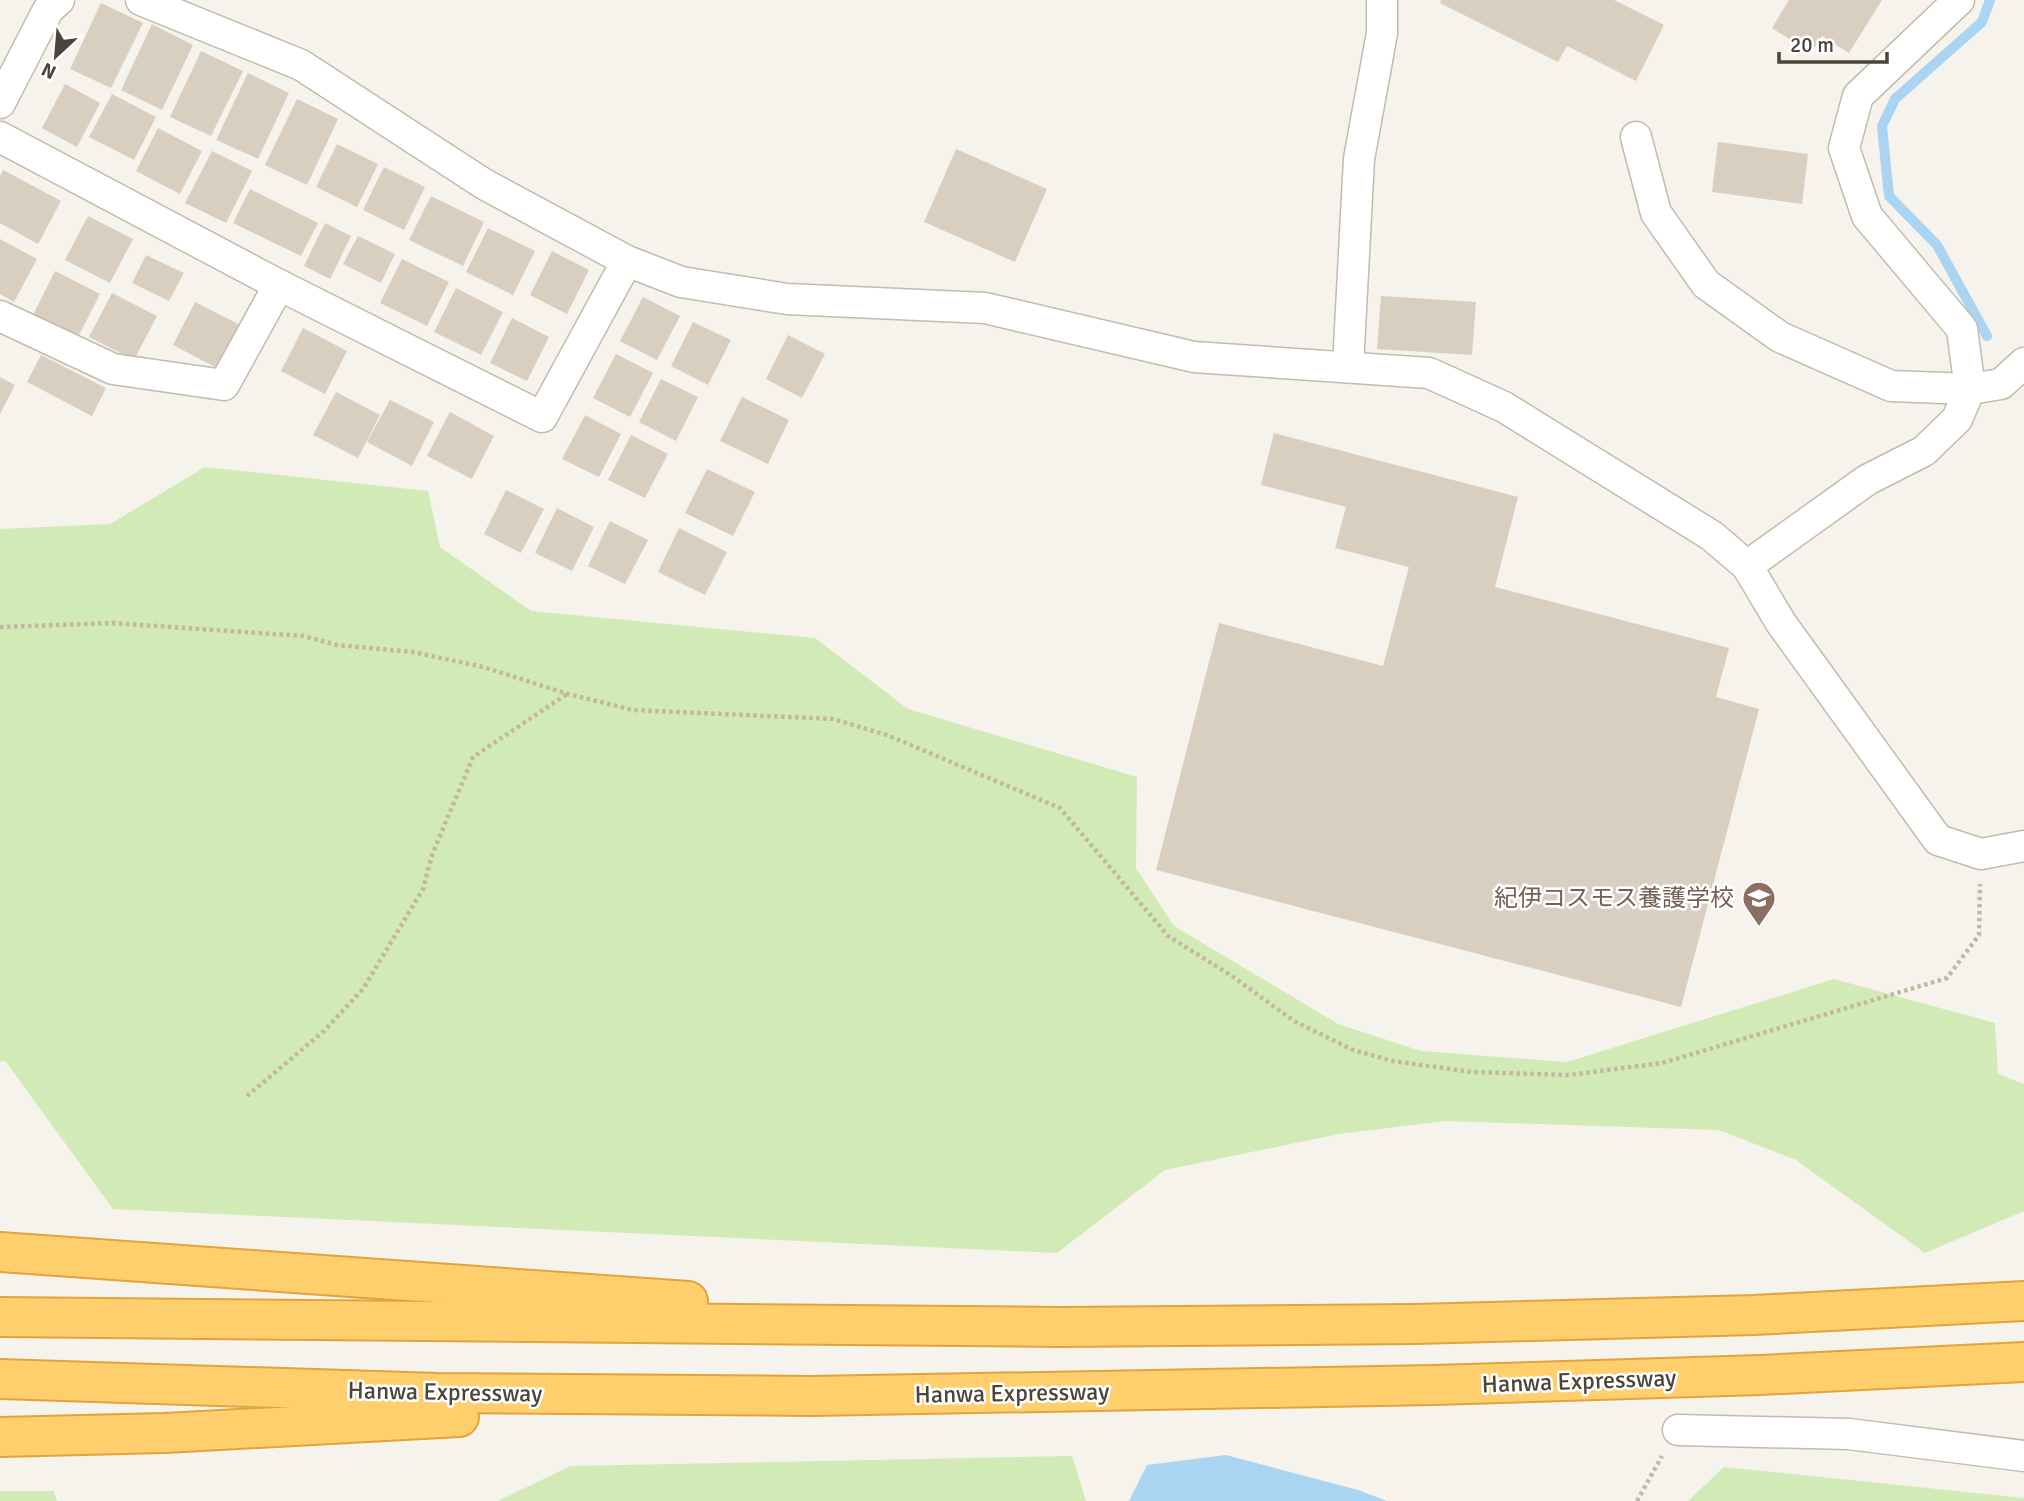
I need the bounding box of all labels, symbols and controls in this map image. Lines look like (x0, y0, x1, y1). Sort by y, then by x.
north arrow (21, 21, 91, 91)
scale bar (1779, 21, 1888, 65)
text: 20 m (1790, 32, 1834, 58)
text: N (38, 57, 60, 84)
school or university icon: 紀伊コスモス養護学校 (1740, 879, 1778, 928)
place label: 紀伊コスモス養護学校 (1494, 883, 1734, 913)
street label: Hanwa Expressway (1481, 1363, 1677, 1399)
street label: Hanwa Expressway (347, 1375, 543, 1409)
street label: Hanwa Expressway (914, 1376, 1110, 1410)

